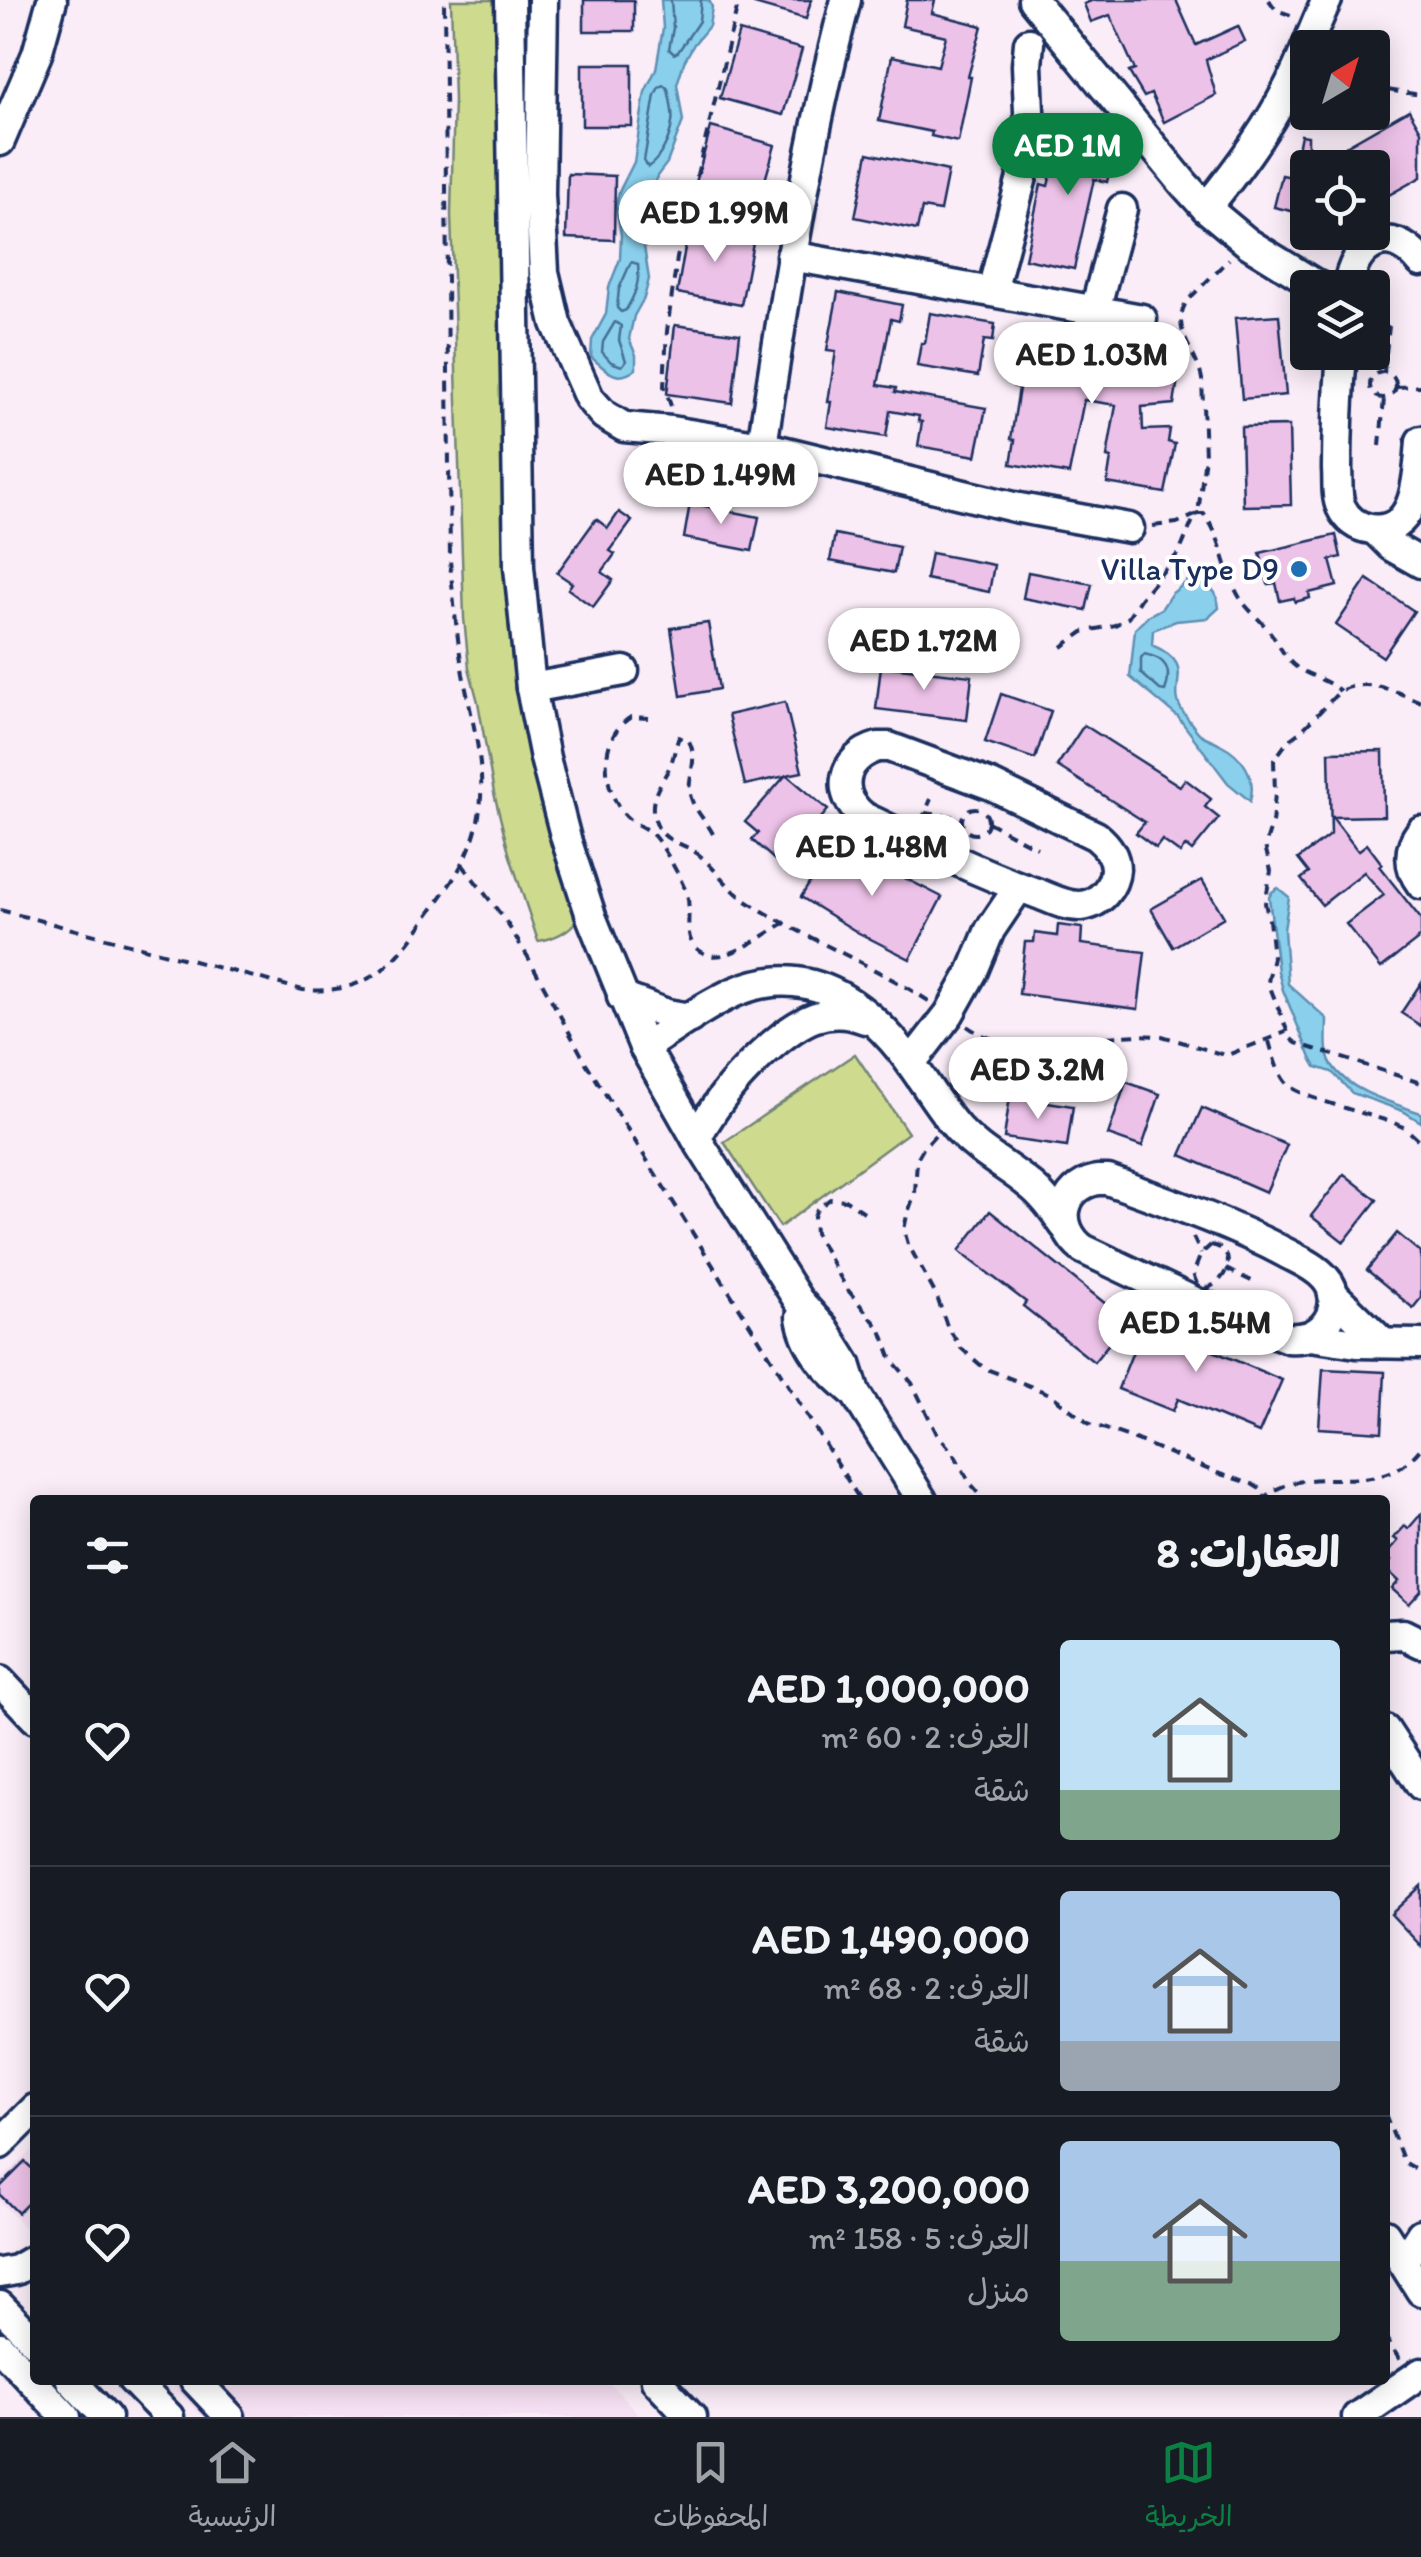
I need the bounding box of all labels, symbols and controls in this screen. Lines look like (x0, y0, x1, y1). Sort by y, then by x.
north arrow (1290, 30, 1390, 130)
map controls (1290, 30, 1390, 370)
pin: AED 1M (987, 113, 1149, 198)
text: AED 1M (1014, 126, 1122, 164)
button: locate (1290, 150, 1390, 250)
pin: AED 1.99M (601, 180, 829, 265)
text: AED 1.99M (641, 193, 789, 231)
button: layers (1290, 270, 1390, 370)
pin: AED 1.03M (978, 322, 1206, 407)
text: AED 1.03M (1016, 335, 1168, 373)
pin: AED 1.49M (607, 442, 835, 527)
text: AED 1.49M (645, 455, 797, 493)
place label: Villa Type D9 (1100, 550, 1279, 588)
marker: Villa Type D9 (1288, 558, 1310, 580)
pin: AED 1.72M (810, 608, 1038, 693)
text: AED 1.72M (850, 621, 998, 659)
pin: AED 1.48M (758, 814, 986, 899)
text: AED 1.48M (796, 827, 948, 865)
pin: AED 3.2M (935, 1037, 1141, 1122)
text: AED 3.2M (971, 1050, 1105, 1088)
pin: AED 1.54M (1082, 1290, 1310, 1375)
text: AED 1.54M (1120, 1303, 1272, 1341)
text: العقارات: 8 (1157, 1527, 1340, 1578)
icon: filters (80, 1528, 135, 1583)
text: AED 1,000,000 (748, 1662, 1030, 1713)
icon: home (1140, 1680, 1260, 1800)
icon: heart (80, 1713, 135, 1768)
text: الغرف: 2 · 60 m² (821, 1718, 1030, 1756)
text: شقة (974, 1771, 1030, 1809)
text: AED 1,490,000 (752, 1913, 1030, 1964)
icon: home (1140, 1931, 1260, 2051)
icon: heart (80, 1964, 135, 2019)
text: الغرف: 2 · 68 m² (824, 1969, 1030, 2007)
text: شقة (974, 2022, 1030, 2060)
text: AED 3,200,000 (748, 2163, 1030, 2214)
icon: home (1140, 2181, 1260, 2301)
icon: heart (80, 2214, 135, 2269)
text: الغرف: 5 · 158 m² (809, 2219, 1030, 2257)
text: منزل (967, 2272, 1030, 2310)
tab: الرئيسية (188, 2435, 276, 2541)
tab: المحفوظات (653, 2435, 768, 2541)
tab: الخريطة (1145, 2435, 1233, 2541)

